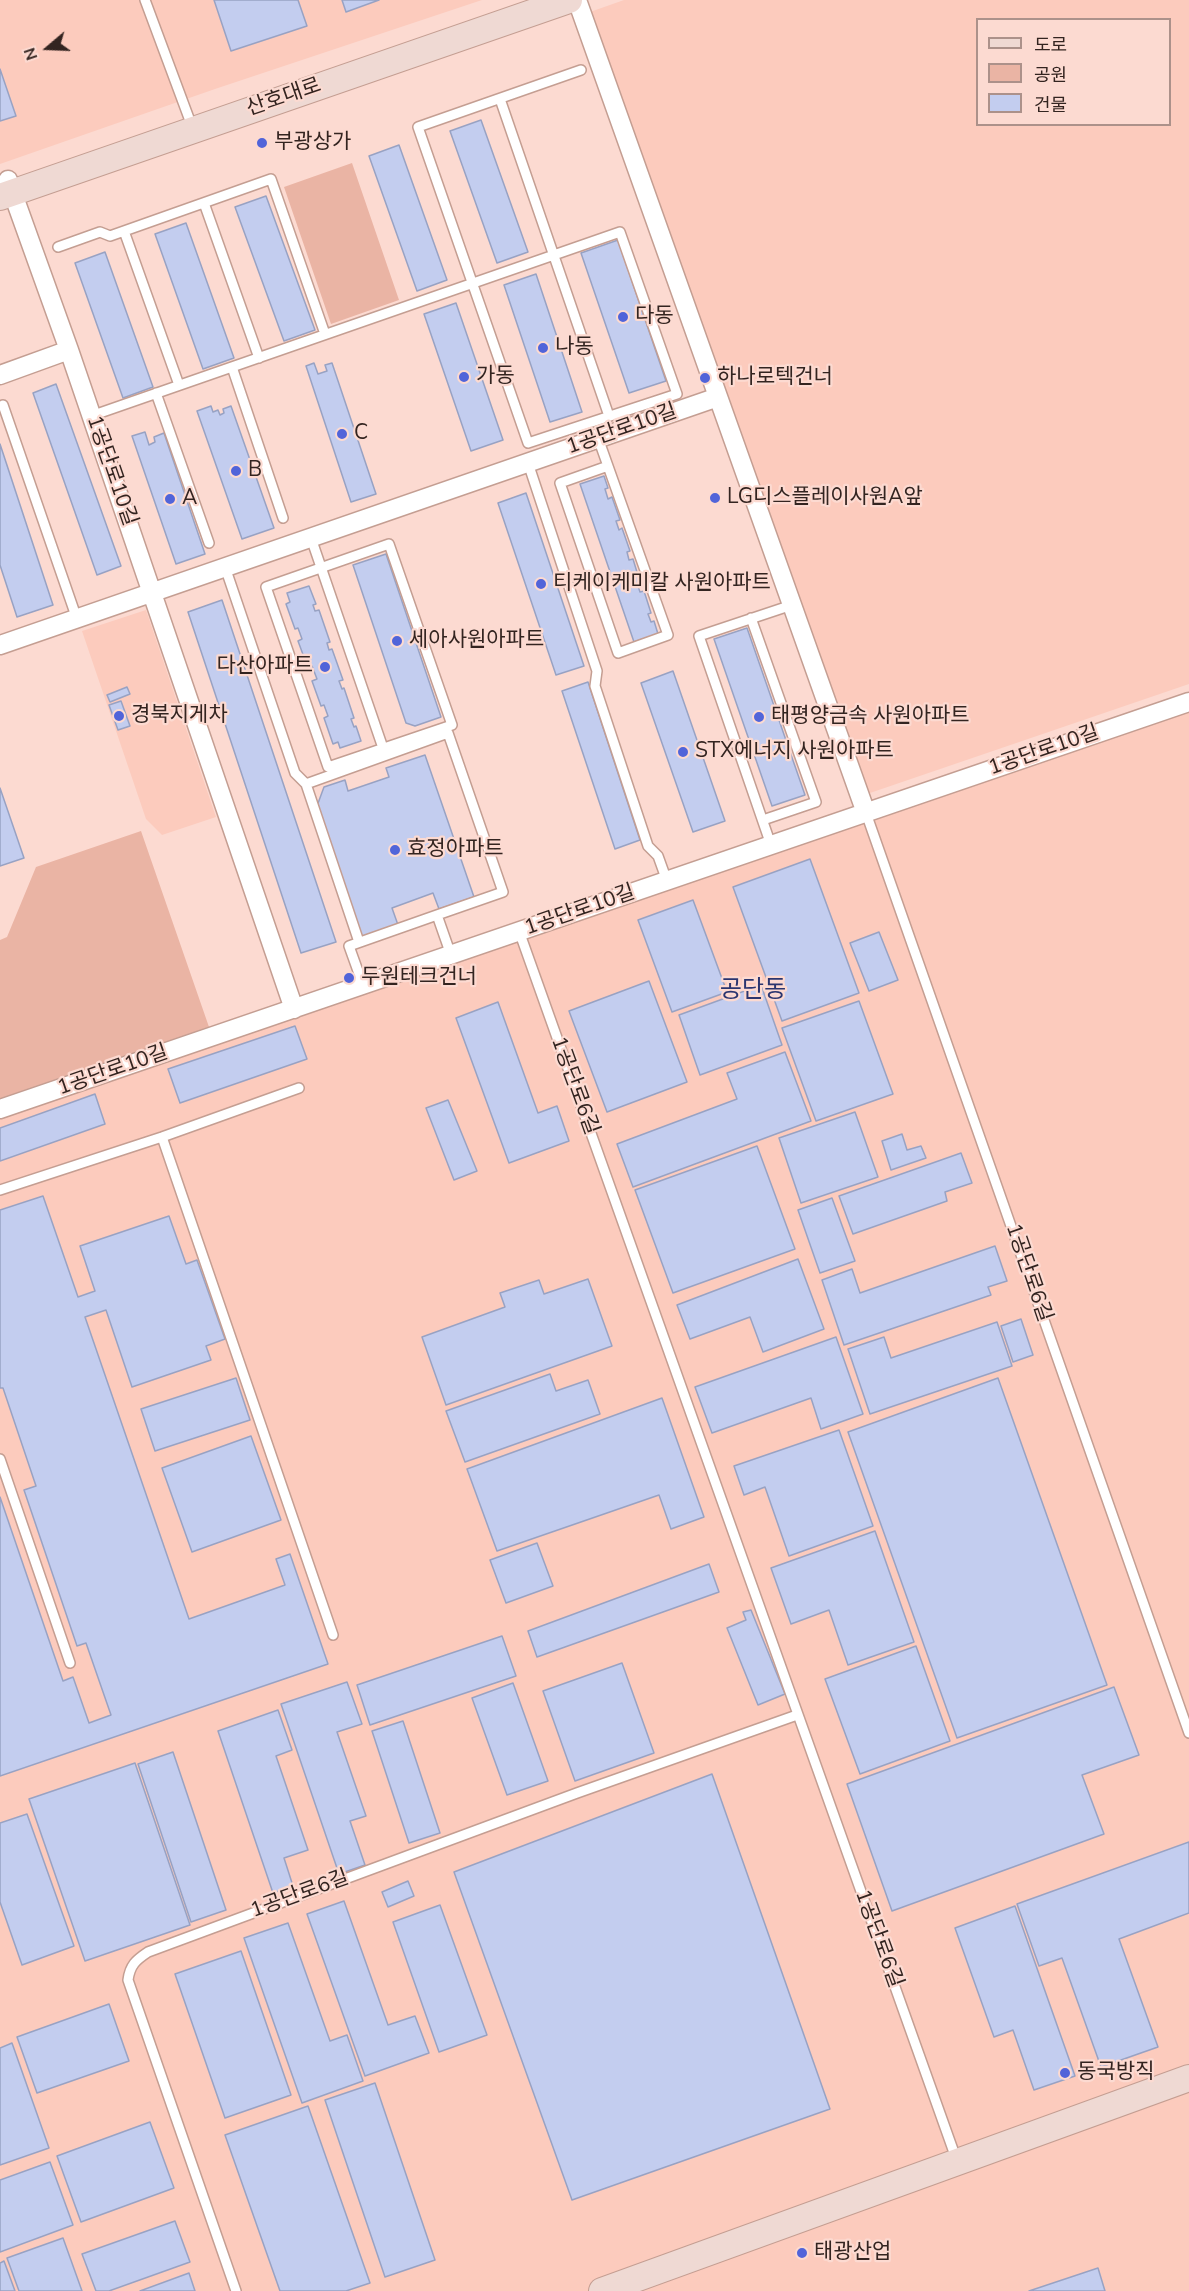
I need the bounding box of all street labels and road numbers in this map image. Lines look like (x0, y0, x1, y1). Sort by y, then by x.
street label: 산호대로 (243, 74, 325, 122)
street label: 1공단로10길 (563, 399, 681, 461)
street label: 1공단로10길 (80, 412, 142, 530)
street label: 1공단로10길 (985, 720, 1103, 782)
street label: 1공단로10길 (521, 880, 639, 942)
street label: 1공단로6길 (545, 1034, 603, 1138)
street label: 1공단로10길 (54, 1040, 172, 1102)
street label: 1공단로6길 (999, 1220, 1057, 1326)
street label: 1공단로6길 (248, 1866, 352, 1924)
street label: 1공단로6길 (849, 1887, 907, 1991)

